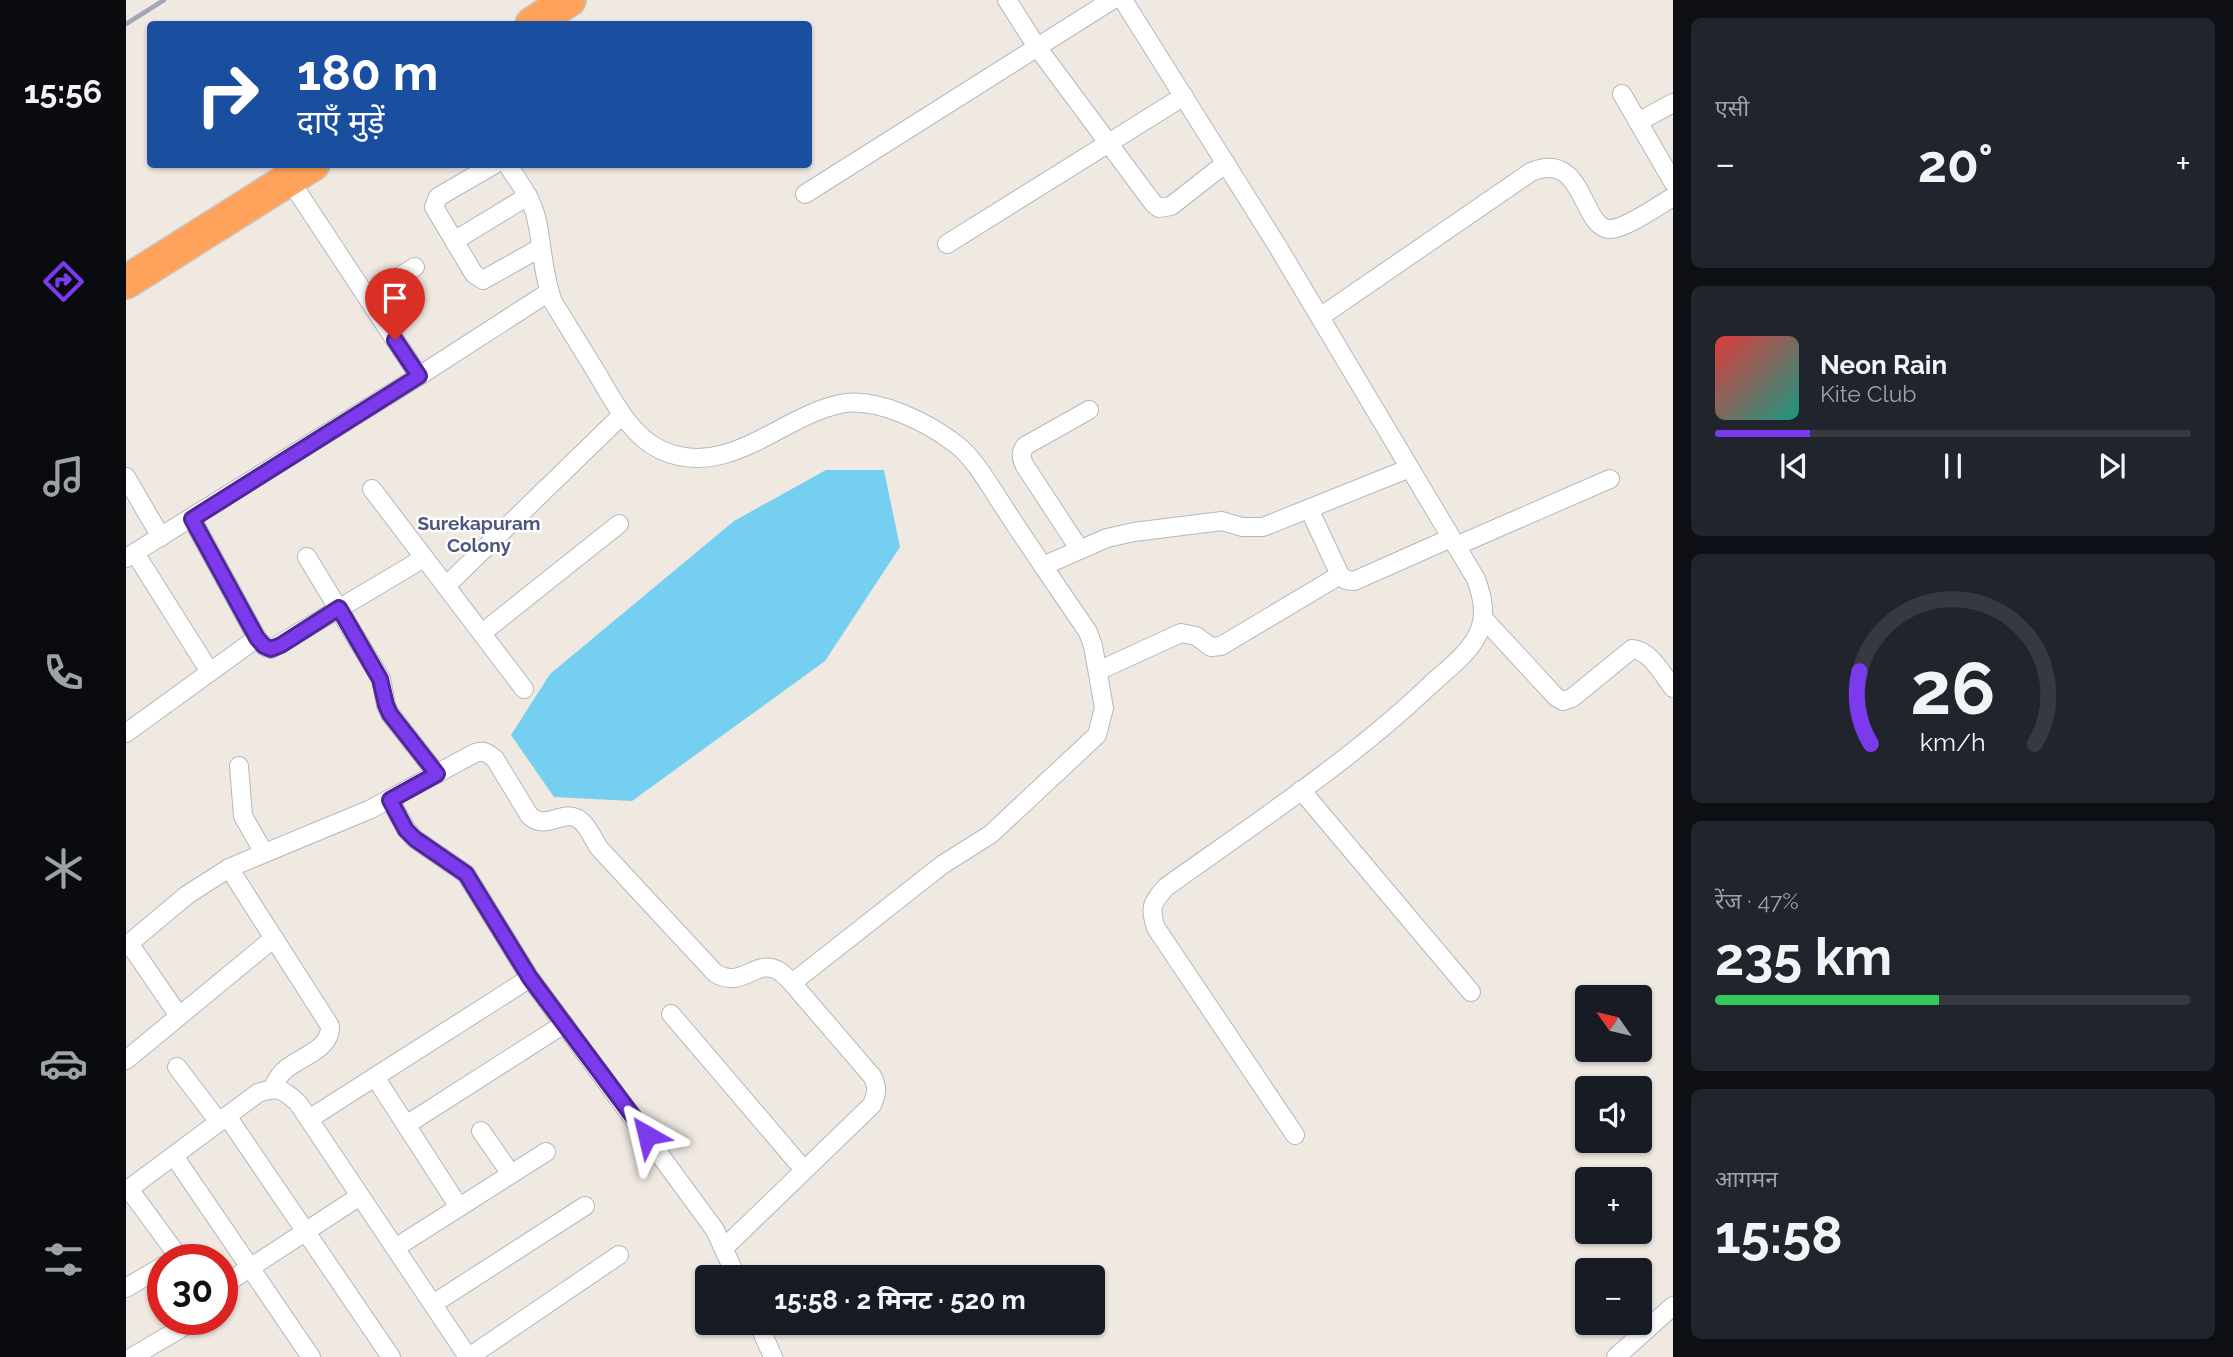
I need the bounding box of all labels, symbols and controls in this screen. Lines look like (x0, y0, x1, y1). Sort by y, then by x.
text: 180 m (297, 44, 438, 101)
icon: right (182, 49, 273, 140)
text: 15:56 (24, 73, 102, 110)
text: एसी (1715, 94, 1749, 121)
text: दाएँ मुड़ें (297, 103, 384, 140)
text: 20° (1918, 133, 1993, 194)
text: − (1715, 141, 1735, 186)
text: + (2175, 141, 2191, 186)
icon: directions (39, 257, 88, 306)
pin (365, 268, 425, 340)
icon: arrive (376, 279, 414, 317)
text: Neon Rain (1820, 350, 1947, 380)
text: Kite Club (1820, 380, 1917, 407)
icon: previous (1775, 447, 1813, 485)
icon: pause (1934, 447, 1972, 485)
icon: next (2093, 447, 2131, 485)
icon: music (39, 452, 88, 501)
district label: Surekapuram Colony (417, 512, 541, 556)
text: 26 (1910, 647, 1996, 732)
icon: phone (39, 648, 88, 697)
text: km/h (1920, 727, 1986, 757)
icon: climate (39, 844, 88, 893)
text: रेंज · 47% (1715, 887, 1799, 914)
text: 235 km (1715, 926, 1892, 987)
north arrow (1575, 985, 1652, 1062)
map controls (1575, 985, 1652, 1335)
icon: car (39, 1039, 88, 1088)
button: sound (1575, 1076, 1652, 1153)
position arrow (610, 1098, 684, 1172)
text: आगमन (1715, 1165, 1778, 1192)
button: + (1575, 1167, 1652, 1244)
text: 15:58 (1715, 1204, 1843, 1265)
icon: filters (39, 1235, 88, 1284)
speed limit sign: 30 (147, 1244, 238, 1335)
button: − (1575, 1258, 1652, 1335)
text: 15:58 · 2 मिनट · 520 m (774, 1285, 1026, 1315)

